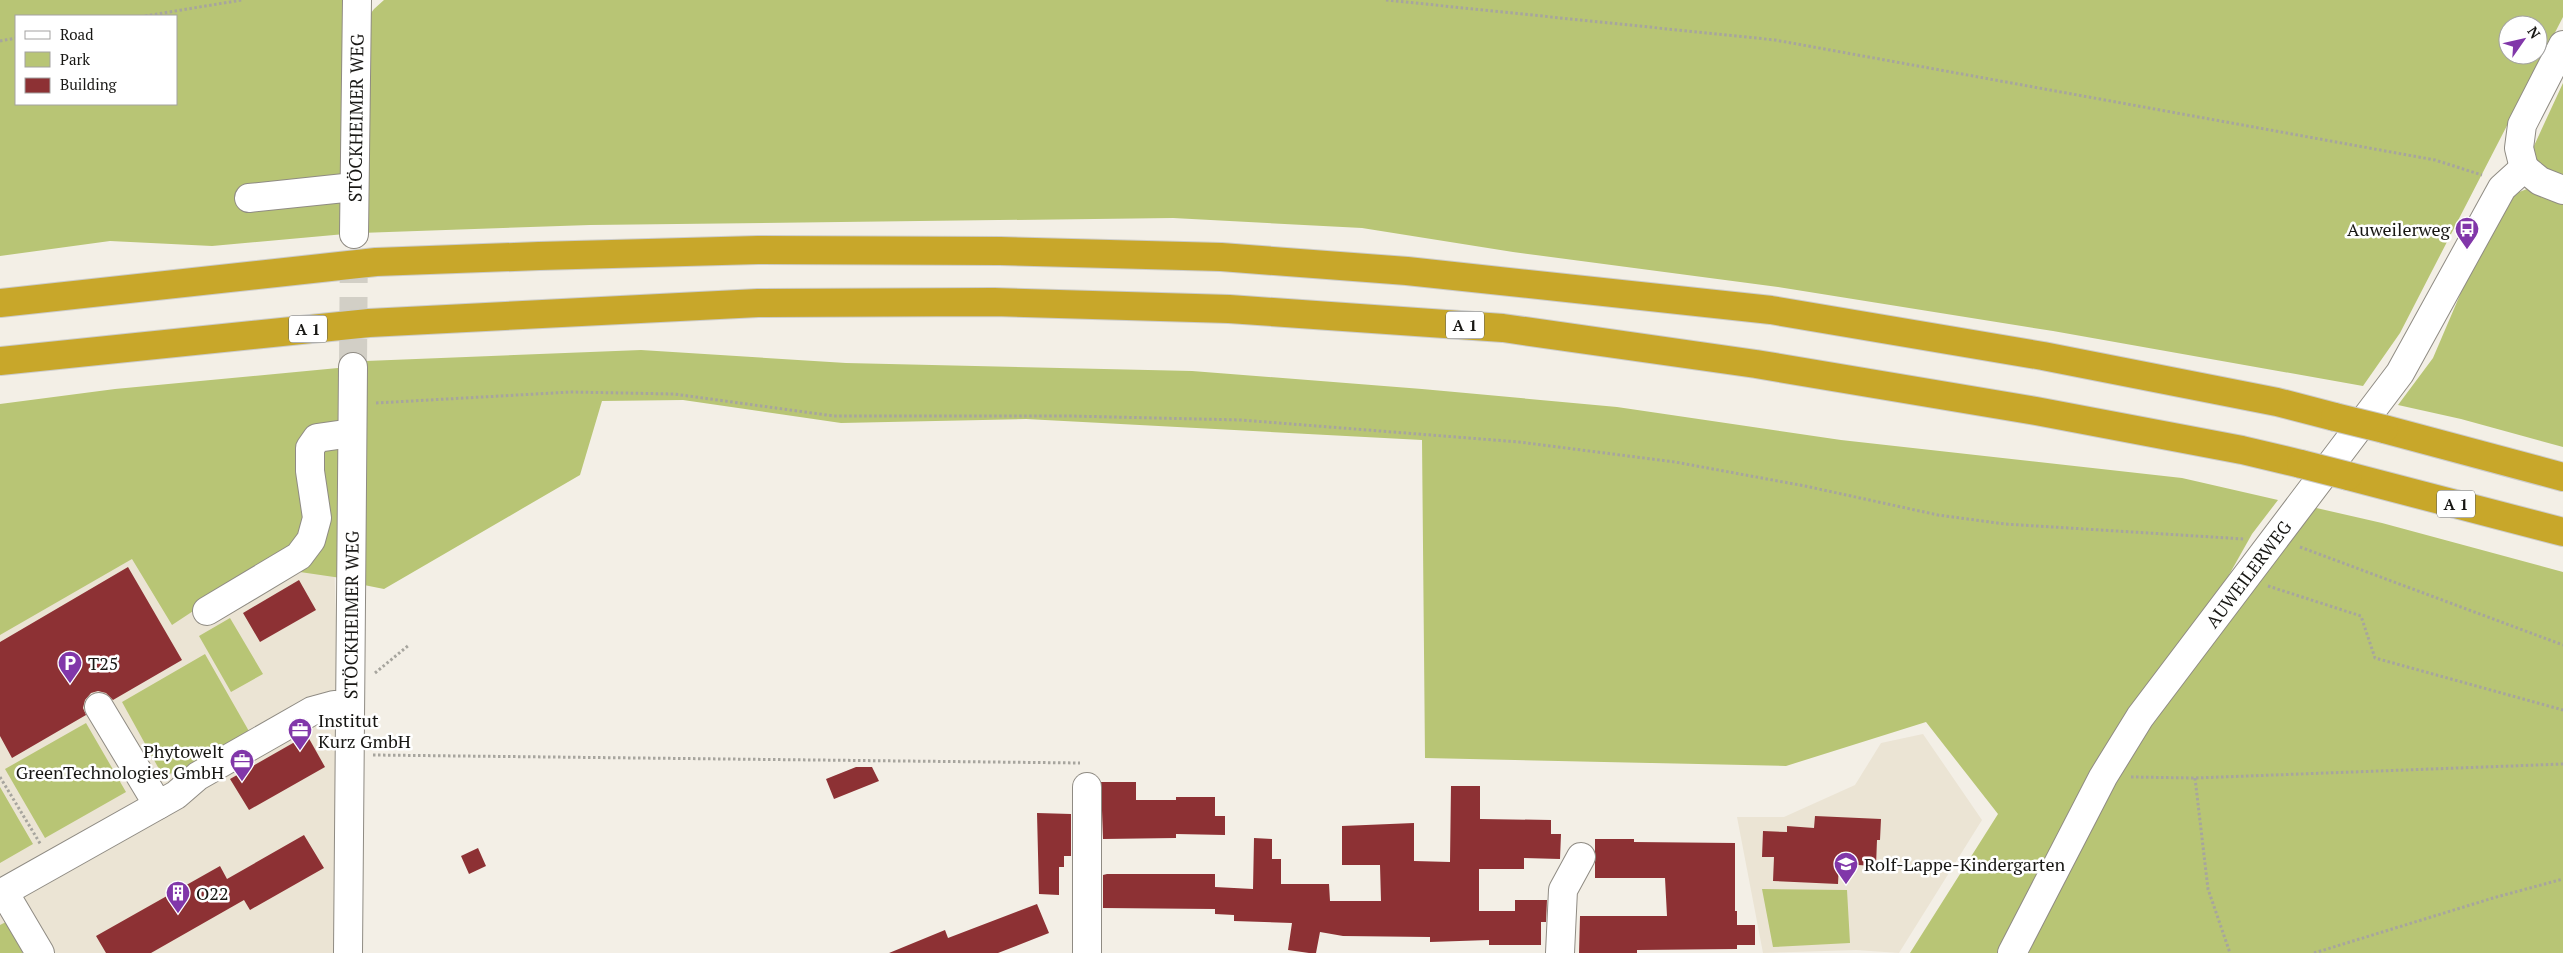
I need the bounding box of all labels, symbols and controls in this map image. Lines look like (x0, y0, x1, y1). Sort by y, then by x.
legend (15, 15, 178, 105)
north arrow (2498, 15, 2548, 65)
text: N (2523, 23, 2545, 42)
text: Road (60, 24, 93, 44)
street label: STÖCKHEIMER WEG (342, 33, 369, 202)
text: Park (60, 49, 90, 69)
text: Building (60, 74, 118, 94)
bus stop icon: Auweilerweg (2454, 216, 2480, 250)
place label: Auweilerweg (2347, 217, 2451, 241)
road number: A 1 (1446, 312, 1484, 338)
road number: A 1 (289, 316, 327, 342)
road number: A 1 (2437, 490, 2475, 518)
street label: AUWEILERWEG (2200, 515, 2297, 632)
street label: STÖCKHEIMER WEG (338, 530, 364, 699)
parking icon: T25 (57, 650, 83, 684)
place label: T25 (88, 651, 118, 675)
place label: Institut Kurz GmbH (318, 708, 411, 753)
office icon: Institut Kurz GmbH (287, 717, 313, 751)
place label: Phytowelt GreenTechnologies GmbH (16, 739, 224, 784)
office icon: Phytowelt GreenTechnologies GmbH (229, 748, 255, 782)
school or university icon: Rolf-Lappe-Kindergarten (1833, 851, 1859, 885)
place label: Rolf-Lappe-Kindergarten (1864, 852, 2066, 876)
building icon: O22 (165, 880, 191, 914)
place label: O22 (196, 881, 229, 905)

